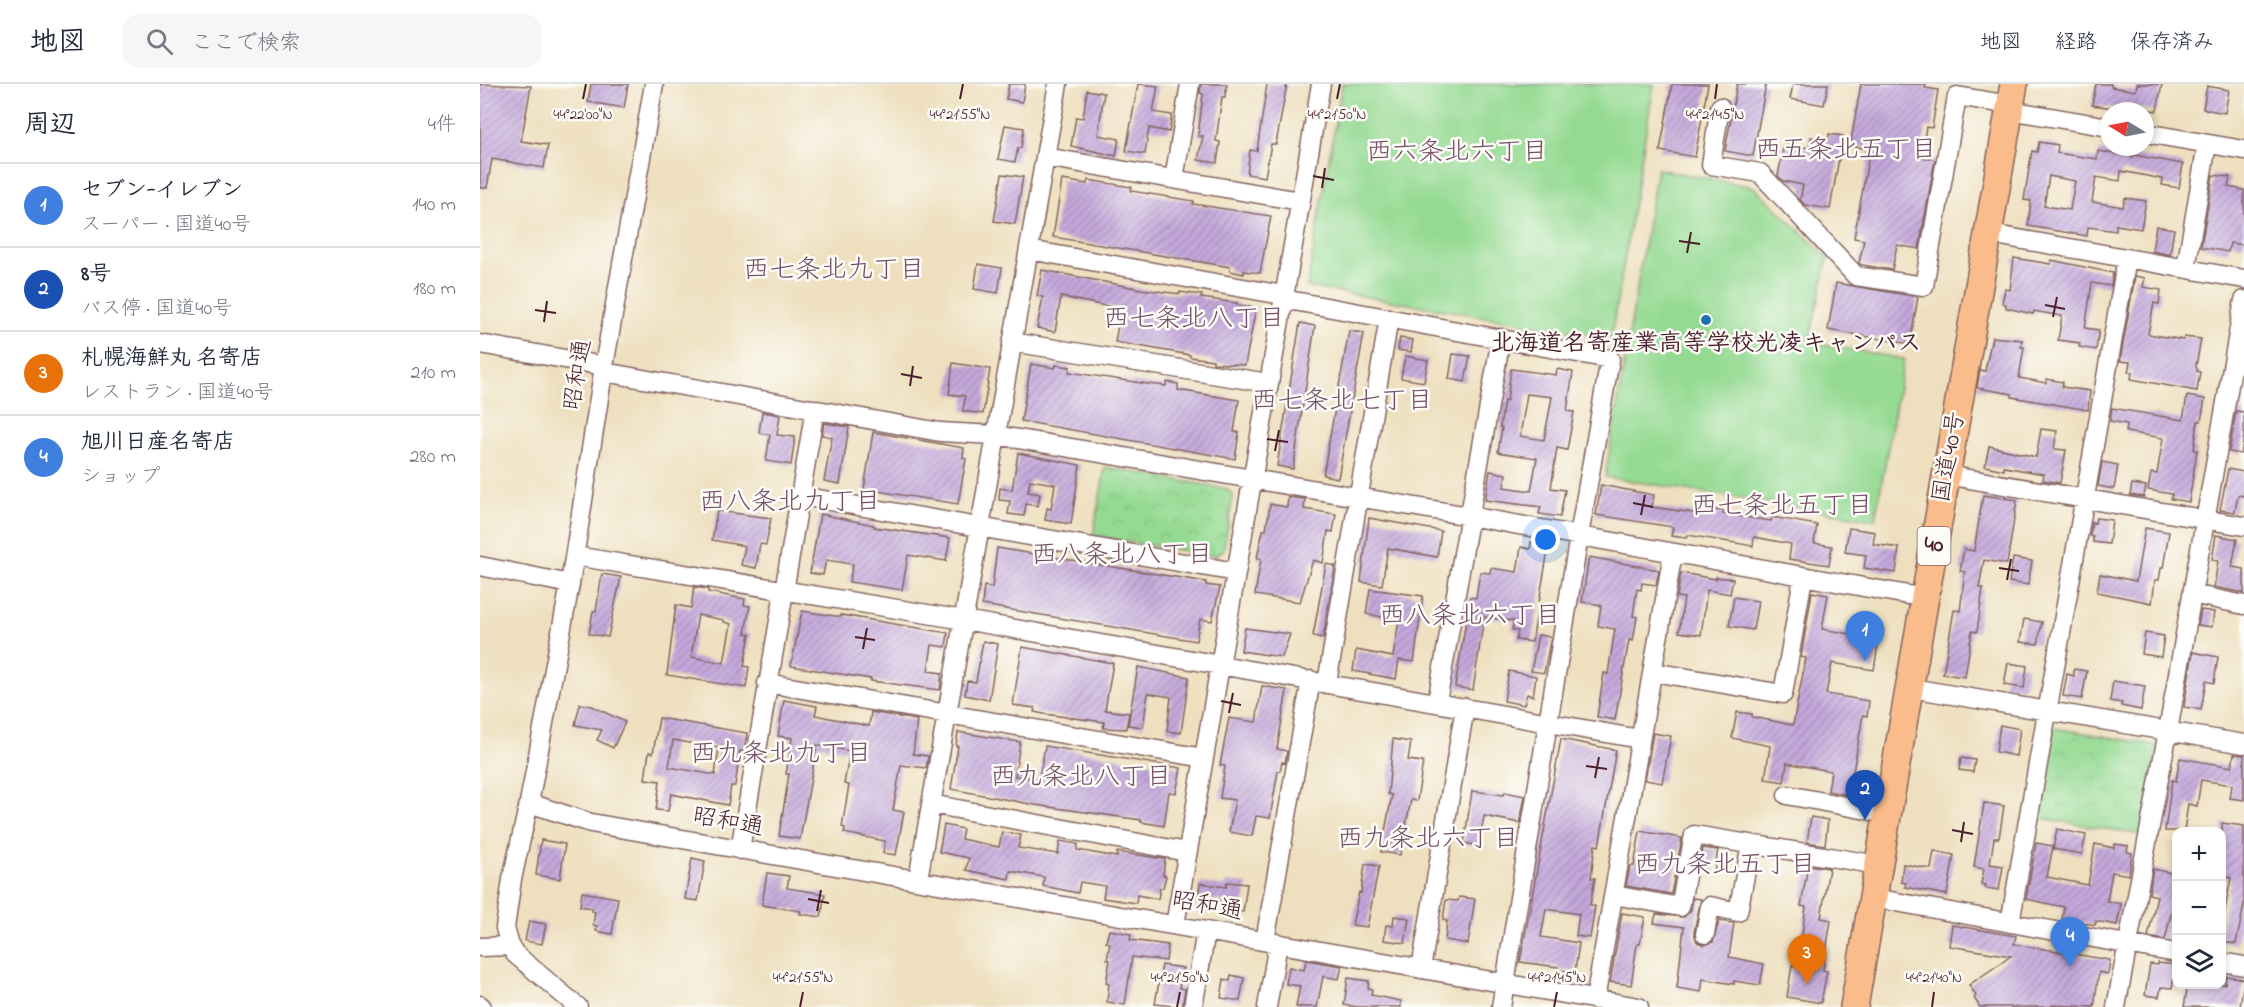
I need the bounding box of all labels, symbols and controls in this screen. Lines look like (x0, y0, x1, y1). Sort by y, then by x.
search box (122, 14, 542, 68)
text: 地図 (30, 23, 86, 64)
icon: search (143, 25, 176, 58)
text: ここで検索 (191, 28, 301, 60)
text: 地図 (1980, 28, 2022, 58)
text: 経路 (2055, 28, 2097, 58)
text: 保存済み (2130, 28, 2214, 58)
north arrow (2100, 102, 2154, 156)
text: 44°22'00"N (553, 104, 613, 126)
text: 44°21'55"N (930, 104, 990, 126)
text: 44°21'50"N (1308, 104, 1366, 126)
text: 44°21'45"N (1686, 104, 1744, 126)
text: 周辺 (24, 107, 76, 145)
text: 4件 (428, 111, 456, 140)
district label: 西五条北五丁目 (1755, 132, 1937, 170)
district label: 西六条北六丁目 (1366, 134, 1548, 172)
text: セブン-イレブン (81, 175, 243, 207)
text: 1 (40, 191, 47, 220)
text: 140 m (412, 191, 456, 220)
text: スーパー · 国道40号 (81, 211, 251, 240)
district label: 西七条北九丁目 (743, 252, 925, 290)
text: 8号 (81, 259, 111, 291)
text: 2 (39, 275, 48, 304)
text: 180 m (413, 275, 456, 304)
text: バス停 · 国道40号 (81, 295, 232, 324)
district label: 西七条北八丁目 (1103, 301, 1285, 339)
marker: 北海道名寄産業高等学校光凌キャンパス (1699, 313, 1713, 327)
place label: 北海道名寄産業高等学校光凌キャンパス (1490, 327, 1922, 362)
street label: 昭和通 (556, 337, 602, 413)
text: 札幌海鮮丸 名寄店 (81, 343, 263, 375)
text: 3 (39, 359, 48, 388)
text: 210 m (411, 359, 456, 388)
text: レストラン · 国道40号 (81, 379, 274, 408)
district label: 西七条北七丁目 (1251, 383, 1433, 421)
street label: 国道40号 (1925, 409, 1975, 505)
text: 旭川日産名寄店 (81, 427, 235, 459)
text: 4 (39, 443, 48, 472)
text: 280 m (409, 443, 456, 472)
text: ショップ (81, 463, 160, 492)
district label: 西八条北九丁目 (699, 484, 881, 522)
district label: 西七条北五丁目 (1691, 488, 1873, 526)
your location (1531, 525, 1560, 554)
road number: 40 (1918, 527, 1950, 565)
district label: 西八条北八丁目 (1031, 537, 1213, 575)
district label: 西八条北六丁目 (1379, 598, 1561, 636)
pin: 1 (1846, 612, 1884, 661)
district label: 西九条北九丁目 (690, 736, 872, 774)
district label: 西九条北八丁目 (990, 759, 1172, 797)
pin: 2 (1846, 770, 1884, 820)
street label: 昭和通 (690, 800, 766, 846)
district label: 西九条北六丁目 (1337, 821, 1519, 859)
map controls (2172, 827, 2226, 989)
button: + (2172, 827, 2226, 881)
district label: 西九条北五丁目 (1634, 847, 1816, 885)
button: − (2172, 881, 2226, 935)
street label: 昭和通 (1169, 884, 1245, 930)
pin: 4 (2050, 918, 2090, 967)
pin: 3 (1788, 934, 1826, 984)
button: layers (2172, 935, 2226, 989)
text: 44°21'55"N (773, 967, 833, 989)
text: 44°21'50"N (1151, 967, 1209, 989)
text: 44°21'45"N (1528, 967, 1586, 989)
text: 44°21'40"N (1906, 967, 1962, 989)

